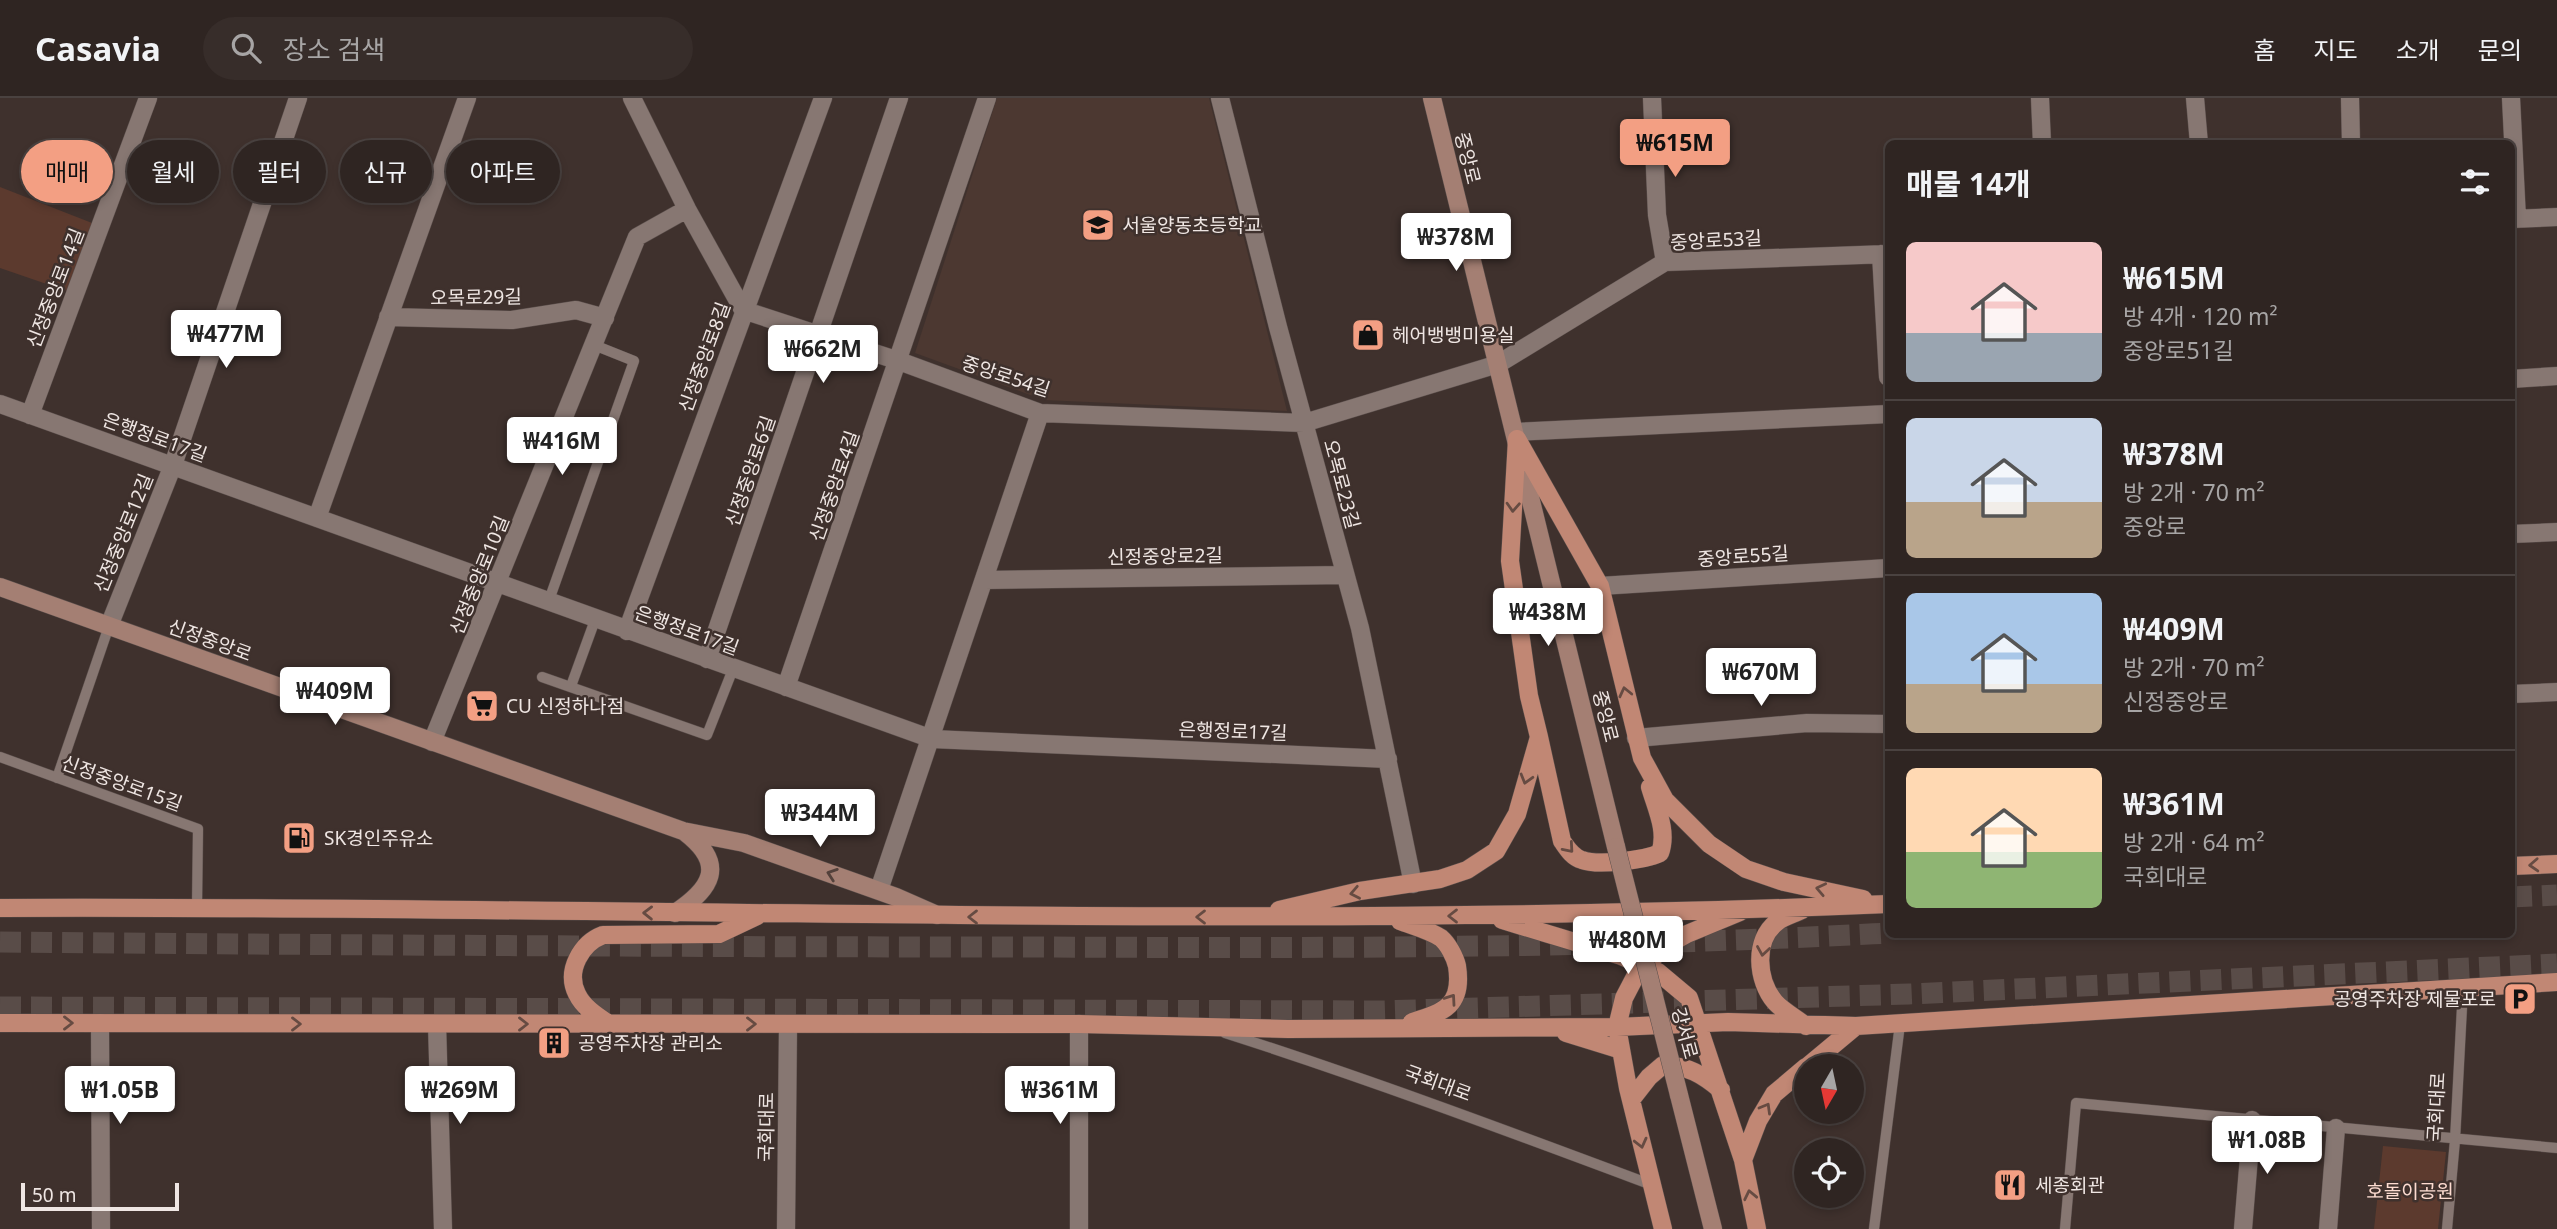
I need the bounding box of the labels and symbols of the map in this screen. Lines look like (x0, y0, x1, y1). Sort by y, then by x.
pin: ₩615M (1626, 120, 1724, 179)
street label: 중앙로 (1449, 129, 1487, 187)
school or university icon: 서울양동초등학교 (1079, 206, 1117, 244)
place label: 서울양동초등학교 (1122, 212, 1262, 238)
pin: ₩378M (1407, 214, 1505, 273)
street label: 신정중앙로14길 (20, 224, 90, 352)
street label: 중앙로53길 (1670, 225, 1762, 255)
street label: 오목로29길 (430, 283, 522, 311)
street label: 신정중앙로8길 (672, 298, 736, 416)
pin: ₩477M (177, 310, 275, 370)
shop icon: 헤어뱅뱅미용실 (1349, 316, 1387, 354)
place label: 헤어뱅뱅미용실 (1392, 322, 1514, 348)
pin: ₩662M (774, 326, 872, 385)
street label: 중앙로54길 (958, 349, 1054, 403)
street label: 은행정로17길 (99, 406, 211, 468)
street label: 신정중앙로6길 (719, 412, 781, 530)
pin: ₩416M (513, 418, 611, 477)
street label: 신정중앙로4길 (803, 427, 865, 545)
street label: 오목로23길 (1318, 436, 1366, 532)
street label: 신정중앙로12길 (87, 469, 159, 597)
one-way arrow (1506, 502, 1521, 513)
street label: 신정중앙로10길 (443, 511, 515, 639)
street label: 중앙로55길 (1696, 540, 1790, 572)
street label: 신정중앙로2길 (1107, 542, 1223, 570)
pin: ₩438M (1499, 588, 1597, 648)
street label: 은행정로17길 (631, 599, 743, 661)
street label: 신정중앙로 (164, 613, 256, 667)
pin: ₩670M (1712, 648, 1810, 708)
pin: ₩409M (286, 668, 384, 727)
one-way arrow (1619, 686, 1633, 698)
supermarket icon: CU 신정하나점 (463, 687, 501, 725)
street label: 중앙로 (1587, 687, 1625, 745)
place label: CU 신정하나점 (506, 693, 624, 719)
street label: 은행정로17길 (1178, 716, 1288, 746)
street label: 신정중앙로15길 (58, 749, 186, 817)
one-way arrow (1520, 773, 1535, 785)
pin: ₩344M (771, 790, 869, 849)
fuel station icon: SK경인주유소 (280, 819, 318, 857)
place label: SK경인주유소 (324, 825, 434, 851)
one-way arrow (1561, 840, 1573, 853)
one-way arrow (2528, 858, 2539, 873)
one-way arrow (827, 868, 839, 882)
one-way arrow (1815, 883, 1827, 898)
one-way arrow (1349, 884, 1361, 899)
one-way arrow (642, 905, 652, 921)
one-way arrow (1447, 908, 1458, 923)
one-way arrow (967, 909, 978, 925)
one-way arrow (1195, 909, 1205, 925)
pin: ₩480M (1579, 916, 1677, 976)
one-way arrow (1755, 945, 1770, 957)
parking icon: 공영주차장 제물포로 (2501, 980, 2539, 1018)
place label: 공영주차장 제물포로 (2334, 986, 2496, 1012)
one-way arrow (1443, 995, 1455, 1007)
street label: 강서로 (1666, 1004, 1704, 1062)
one-way arrow (63, 1015, 74, 1031)
one-way arrow (291, 1016, 301, 1032)
one-way arrow (518, 1016, 529, 1032)
one-way arrow (746, 1016, 756, 1032)
building icon: 공영주차장 관리소 (535, 1024, 573, 1062)
place label: 공영주차장 관리소 (578, 1030, 723, 1056)
north arrow (1794, 1054, 1864, 1124)
street label: 국회대로 (1401, 1059, 1475, 1107)
pin: ₩1.05B (63, 1066, 177, 1126)
pin: ₩269M (411, 1066, 509, 1126)
pin: ₩361M (1011, 1066, 1109, 1126)
street label: 국회대로 (2421, 1071, 2451, 1143)
street label: 국회대로 (752, 1092, 780, 1162)
one-way arrow (1758, 1102, 1771, 1115)
pin: ₩1.08B (2210, 1116, 2324, 1176)
one-way arrow (1633, 1137, 1647, 1149)
restaurant icon: 세종회관 (1991, 1166, 2029, 1204)
place label: 세종회관 (2035, 1172, 2105, 1198)
park label: 호돌이공원 (2366, 1178, 2454, 1204)
scale bar (21, 1180, 178, 1212)
one-way arrow (1744, 1189, 1759, 1201)

